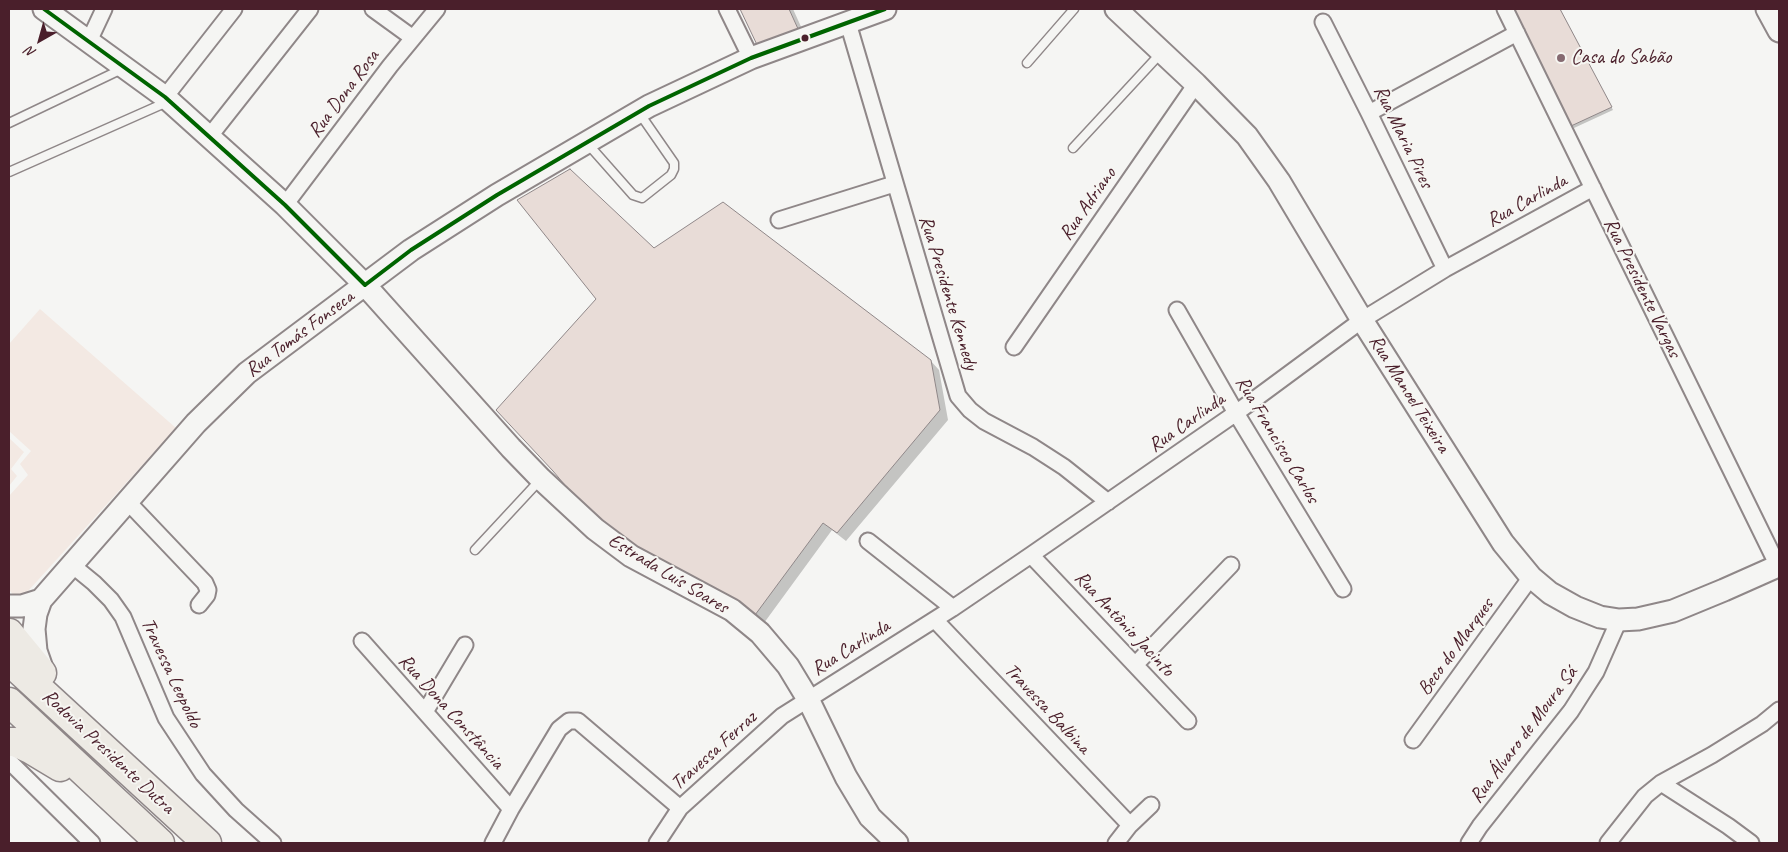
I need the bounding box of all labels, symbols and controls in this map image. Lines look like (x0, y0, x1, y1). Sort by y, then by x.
north arrow (15, 15, 65, 65)
unlabelled marker (800, 33, 810, 43)
text: N (22, 43, 39, 62)
street label: Rua Dona Rosa (303, 45, 385, 143)
place label: Casa do Sabão (1571, 46, 1671, 70)
marker: Casa do Sabão (1555, 52, 1567, 64)
street label: Rua Maria Pires (1368, 82, 1438, 192)
street label: Rua Adriano (1054, 163, 1122, 245)
street label: Rua Carlinda (1483, 169, 1571, 233)
street label: Rua Presidente Kennedy (913, 213, 983, 373)
street label: Rua Presidente Vargas (1598, 214, 1686, 362)
street label: Rua Tomás Fonseca (241, 285, 359, 383)
street label: Rua Manoel Teixeira (1363, 331, 1455, 457)
street label: Rua Francisco Carlos (1230, 372, 1324, 508)
street label: Rua Carlinda (1144, 388, 1230, 458)
street label: Estrada Luís Soares (603, 529, 733, 619)
street label: Rua Antônio Jacinto (1069, 566, 1179, 682)
street label: Beco do Marques (1413, 594, 1499, 700)
street label: Travessa Leopoldo (135, 614, 207, 732)
street label: Rua Carlinda (807, 615, 895, 681)
street label: Rua Dona Constância (393, 650, 509, 774)
street label: Travessa Balbina (999, 659, 1095, 759)
street label: Rua Álvaro de Moura Sá (1465, 662, 1583, 808)
street label: Rodovia Presidente Dutra (37, 685, 179, 819)
street label: Travessa Ferraz (666, 706, 762, 796)

